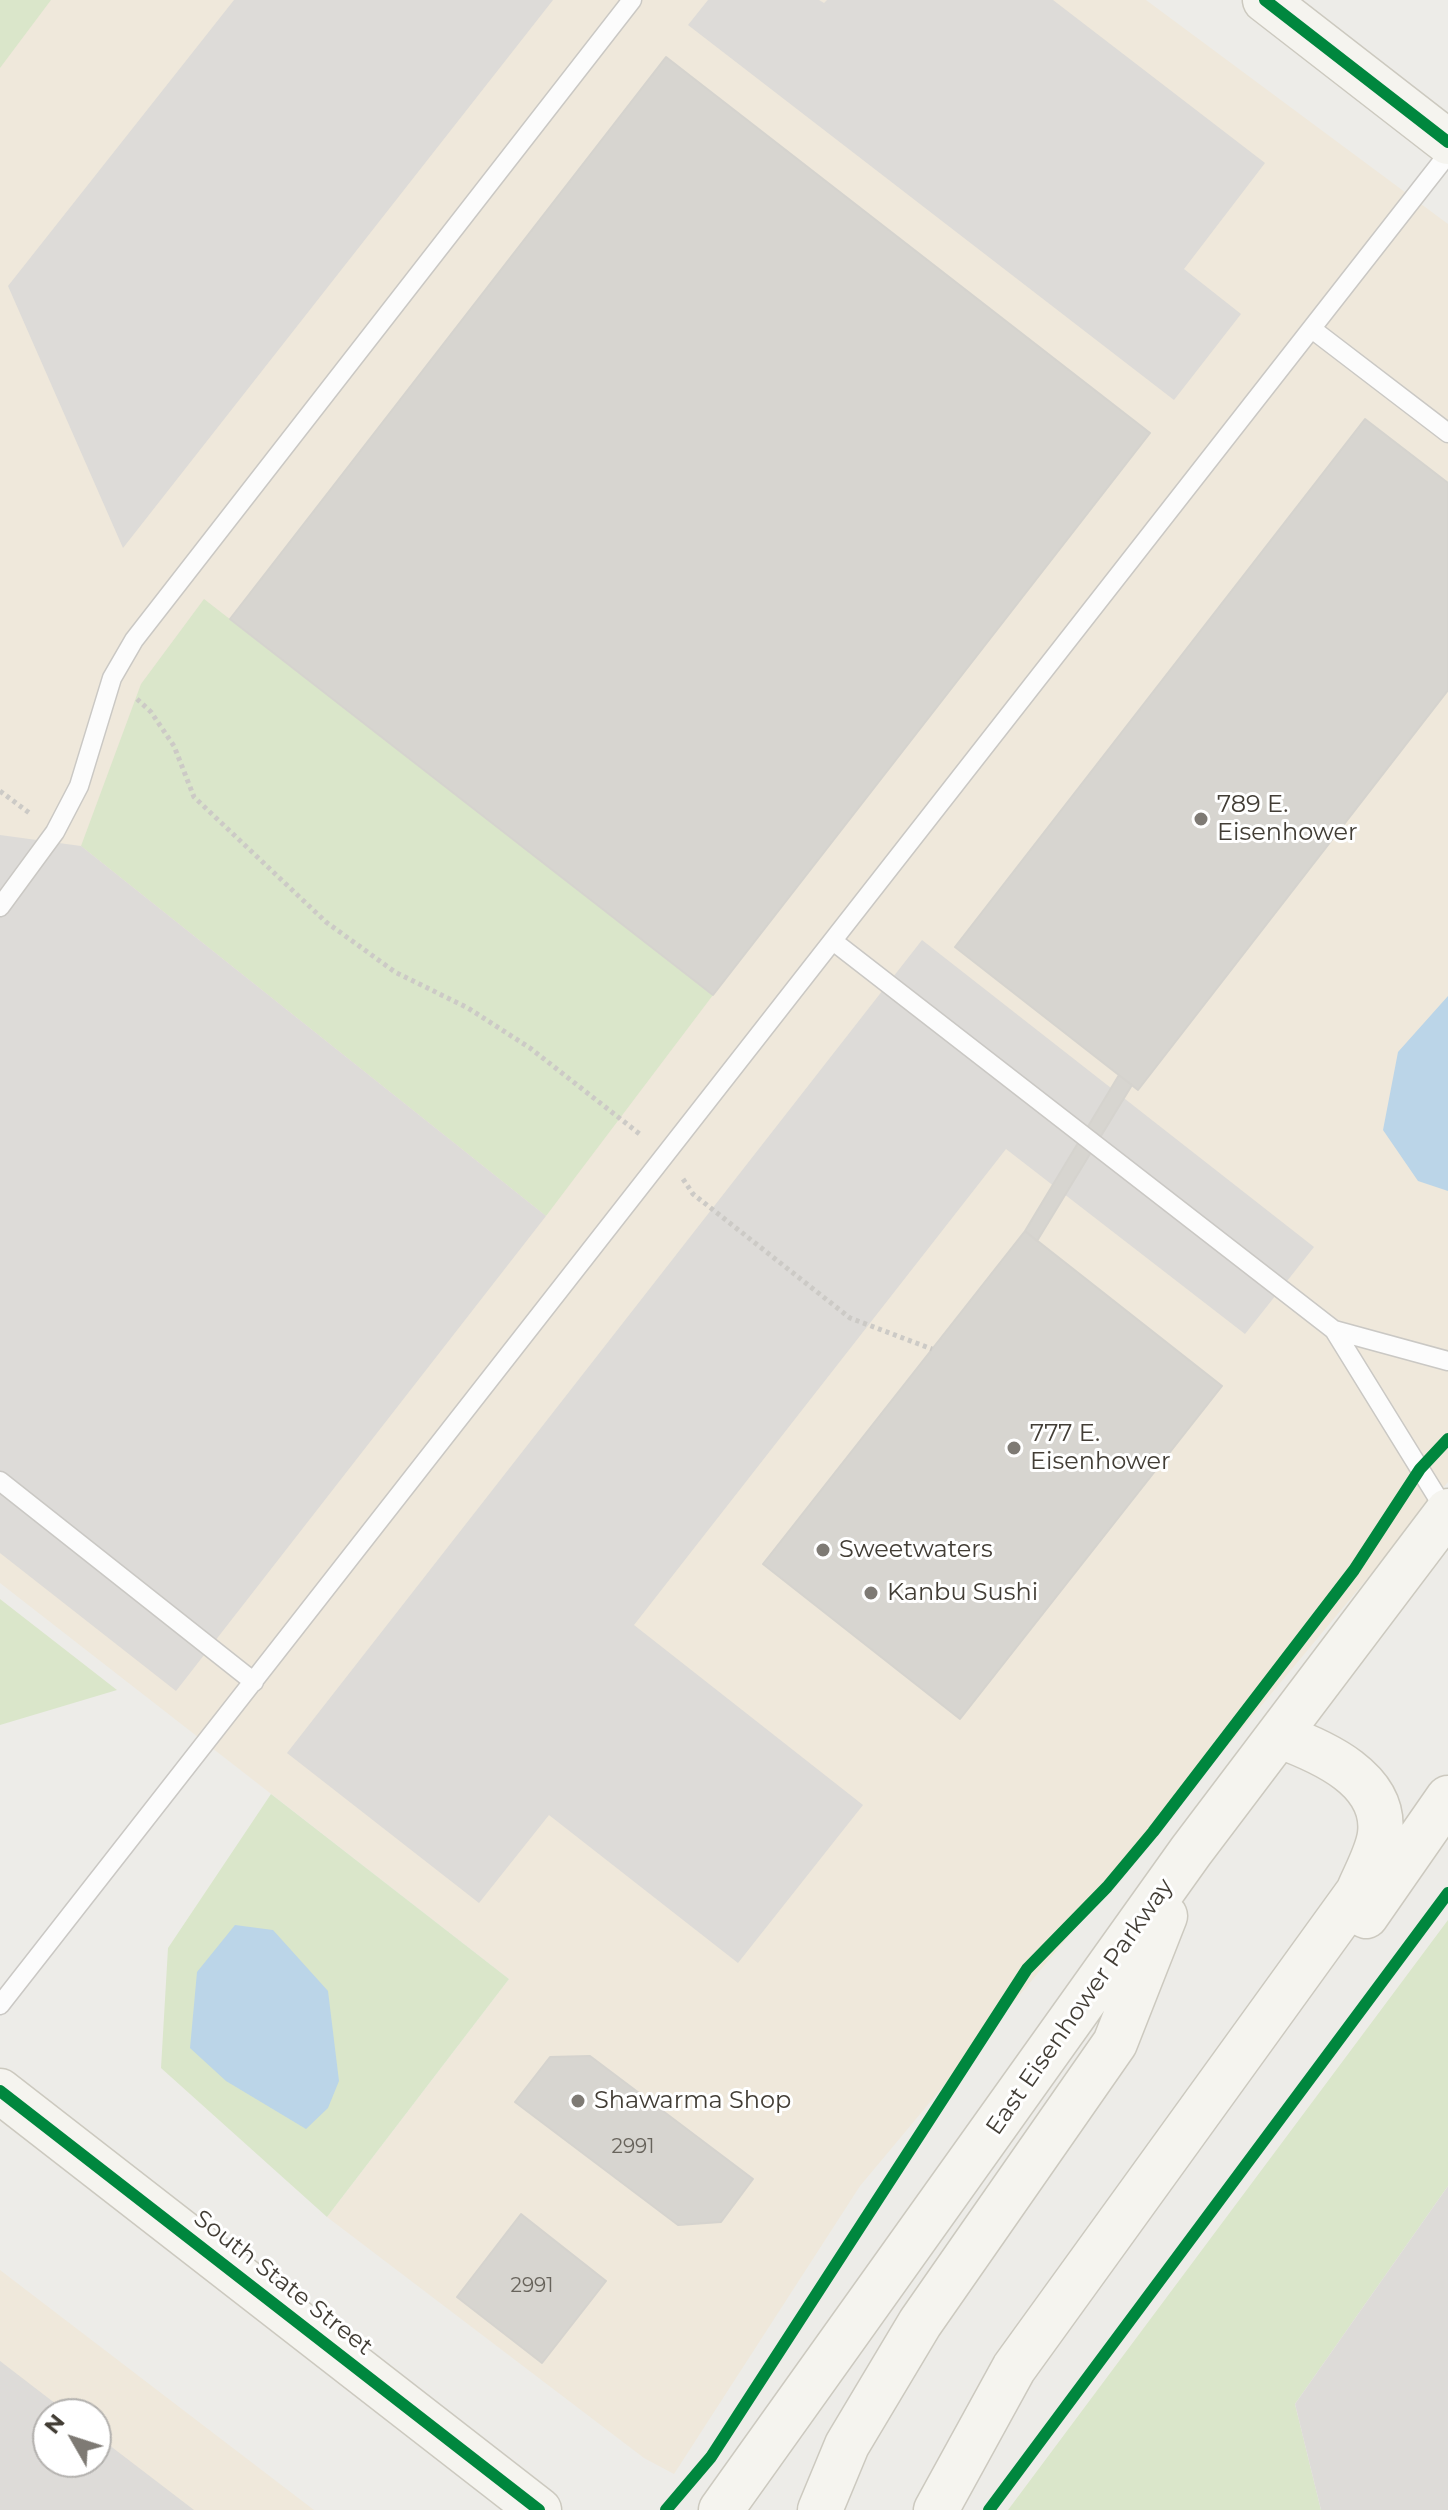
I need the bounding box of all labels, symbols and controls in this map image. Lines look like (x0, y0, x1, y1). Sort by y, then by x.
place label: 789 E. Eisenhower (1217, 791, 1358, 847)
marker: 789 E. Eisenhower (1192, 810, 1210, 828)
place label: 777 E. Eisenhower (1030, 1420, 1171, 1476)
marker: 777 E. Eisenhower (1005, 1439, 1023, 1457)
place label: Sweetwaters (839, 1536, 993, 1564)
marker: Sweetwaters (814, 1541, 832, 1559)
place label: Kanbu Sushi (887, 1579, 1038, 1607)
marker: Kanbu Sushi (862, 1584, 880, 1602)
street label: East Eisenhower Parkway (980, 1873, 1180, 2141)
place label: Shawarma Shop (594, 2087, 791, 2115)
marker: Shawarma Shop (569, 2092, 587, 2110)
house number: 2991 (612, 2135, 654, 2159)
street label: South State Street (188, 2204, 378, 2362)
house number: 2991 (511, 2274, 553, 2298)
north arrow (32, 2398, 112, 2478)
text: N (38, 2408, 71, 2439)

